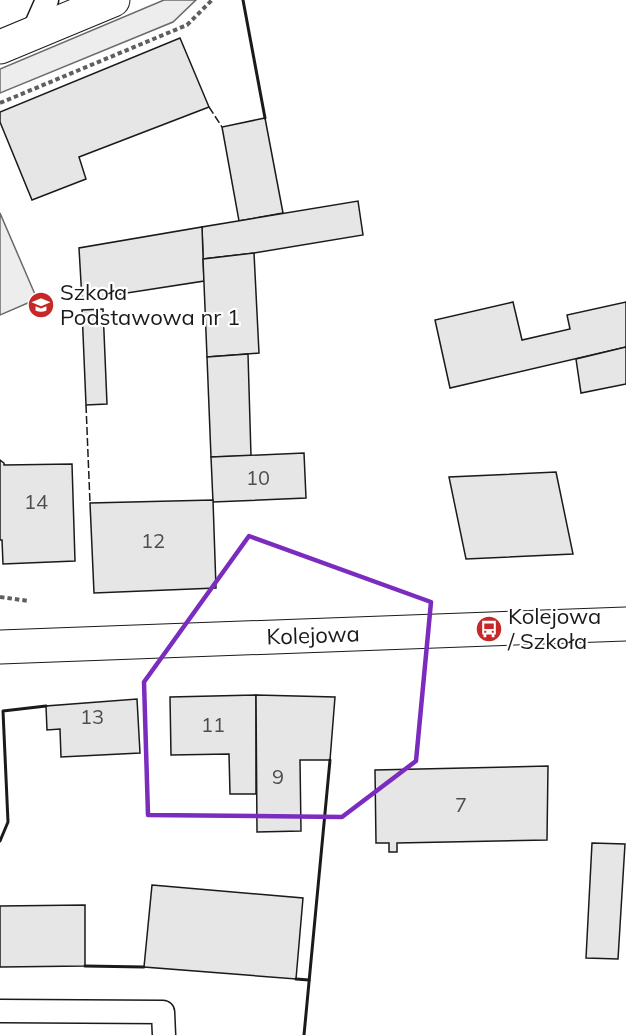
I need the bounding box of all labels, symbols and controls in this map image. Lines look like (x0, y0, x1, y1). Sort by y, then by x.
place label: Szkoła Podstawowa nr 1 (60, 278, 240, 331)
school or university icon: Szkoła Podstawowa nr 1 (26, 290, 56, 320)
house number: 10 (246, 465, 270, 490)
house number: 14 (24, 489, 48, 514)
house number: 12 (141, 528, 165, 553)
place label: Kolejowa / Szkoła (507, 602, 601, 655)
bus stop icon: Kolejowa / Szkoła (474, 614, 504, 644)
street label: Kolejowa (266, 619, 360, 651)
house number: 13 (80, 704, 104, 729)
house number: 11 (201, 712, 225, 737)
house number: 9 (272, 764, 284, 789)
house number: 7 (455, 792, 467, 817)

